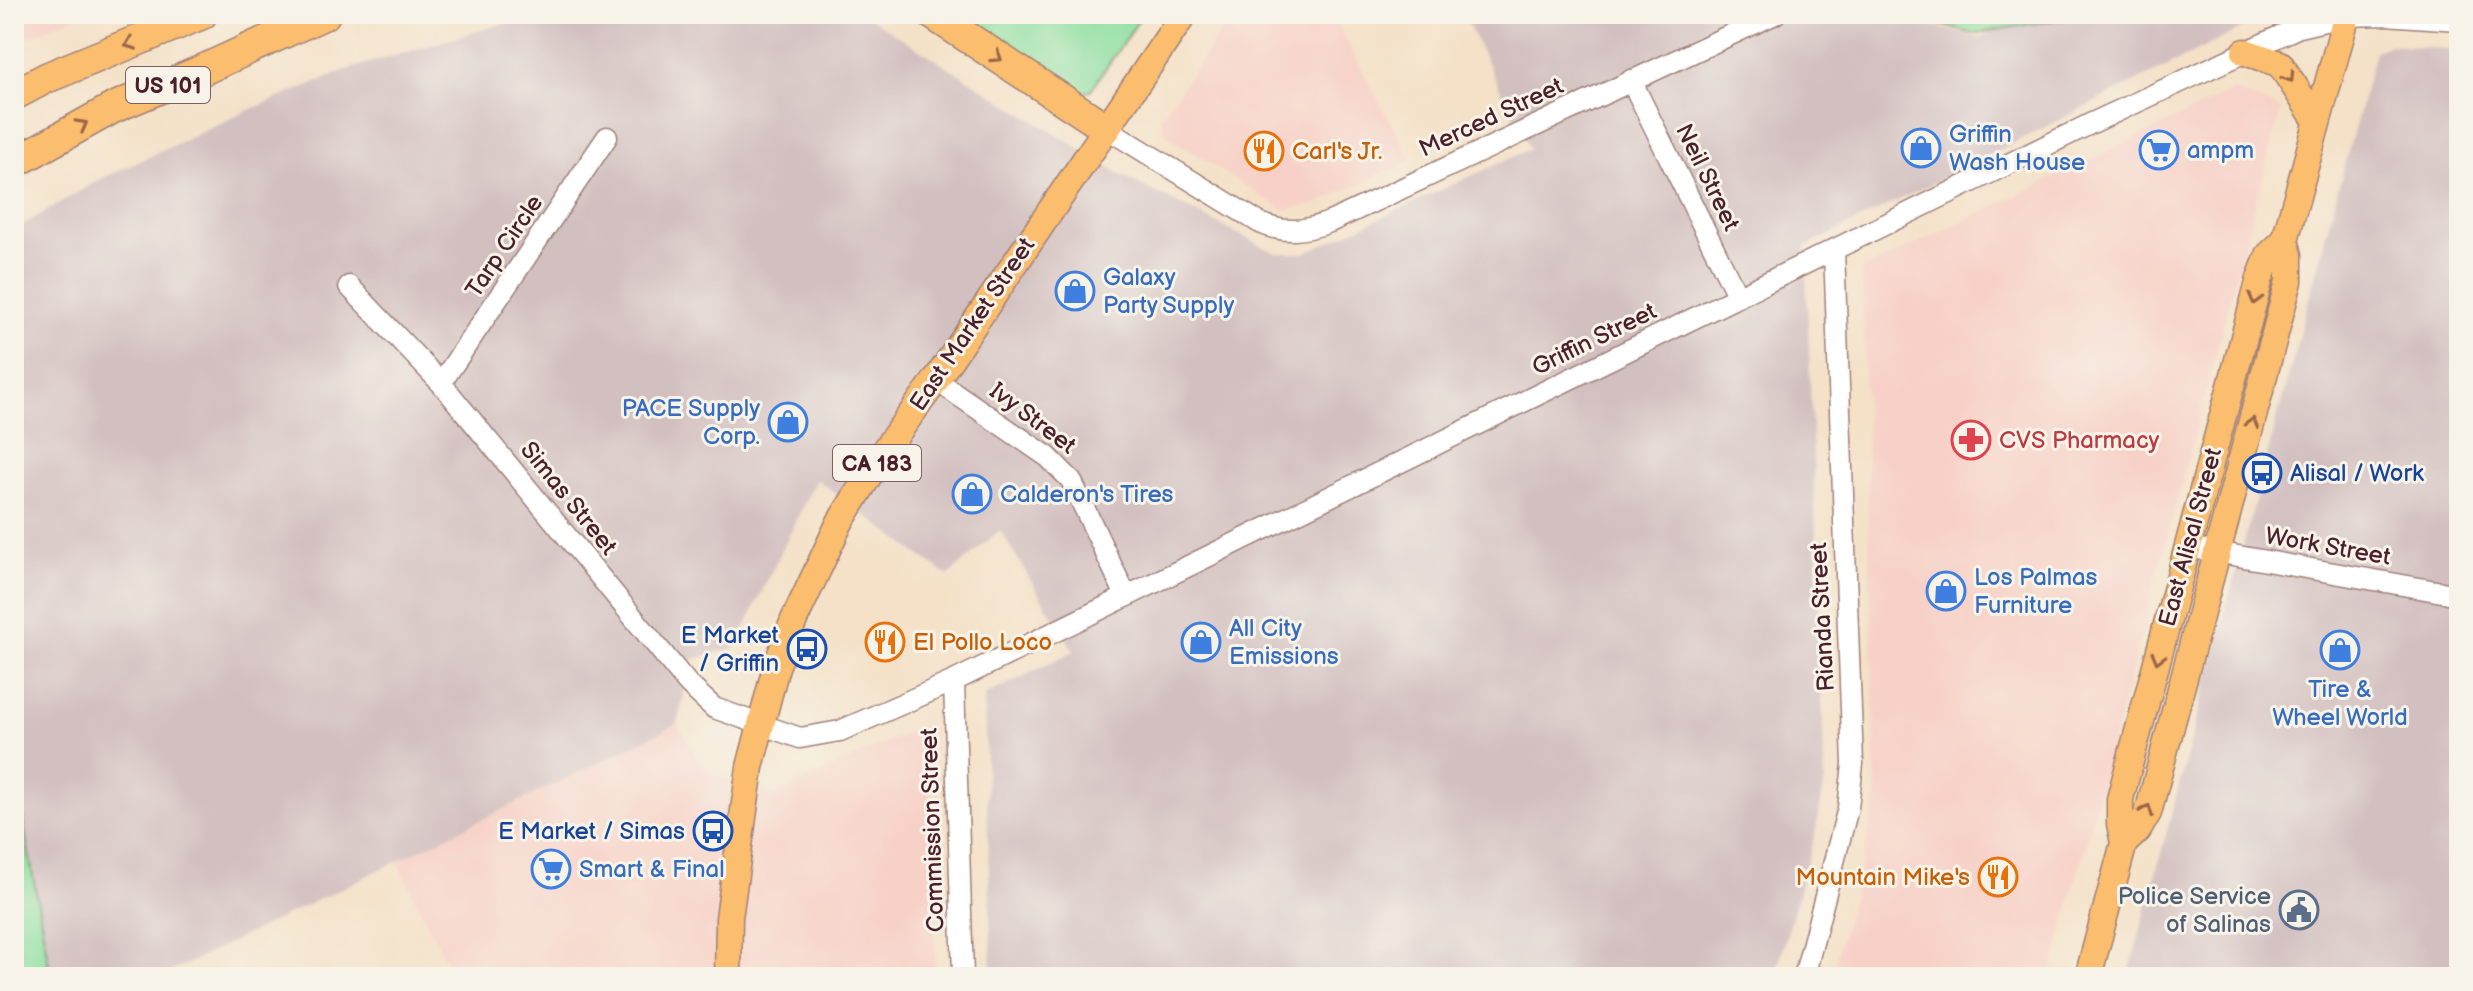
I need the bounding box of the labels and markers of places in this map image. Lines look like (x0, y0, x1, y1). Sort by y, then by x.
place label: Griffin Wash House (1949, 120, 2085, 177)
shop icon: Griffin Wash House (1900, 127, 1942, 169)
supermarket icon: ampm (2138, 129, 2180, 171)
restaurant icon: Carl's Jr. (1243, 130, 1285, 172)
place label: ampm (2187, 136, 2254, 165)
place label: Carl's Jr. (1292, 137, 1382, 166)
place label: Galaxy Party Supply (1103, 263, 1234, 320)
shop icon: Galaxy Party Supply (1054, 270, 1096, 312)
place label: PACE Supply Corp. (622, 394, 760, 451)
shop icon: PACE Supply Corp. (767, 401, 809, 443)
pharmacy icon: CVS Pharmacy (1950, 419, 1992, 461)
place label: CVS Pharmacy (1999, 426, 2160, 455)
bus stop icon: Alisal / Work (2241, 452, 2283, 494)
place label: Alisal / Work (2290, 459, 2424, 488)
shop icon: Calderon's Tires (951, 473, 993, 515)
place label: Calderon's Tires (1000, 480, 1174, 509)
place label: Los Palmas Furniture (1974, 563, 2098, 620)
shop icon: Los Palmas Furniture (1925, 570, 1967, 612)
place label: All City Emissions (1229, 614, 1339, 671)
place label: E Market / Griffin (681, 621, 780, 678)
restaurant icon: El Pollo Loco (864, 621, 906, 663)
shop icon: All City Emissions (1180, 621, 1222, 663)
bus stop icon: E Market / Griffin (786, 628, 828, 670)
place label: El Pollo Loco (913, 628, 1052, 657)
shop icon: Tire & Wheel World (2319, 629, 2361, 671)
place label: Tire & Wheel World (2272, 675, 2408, 732)
bus stop icon: E Market / Simas (692, 810, 734, 852)
place label: E Market / Simas (498, 817, 685, 846)
supermarket icon: Smart & Final (530, 848, 572, 890)
place label: Smart & Final (579, 855, 725, 884)
restaurant icon: Mountain Mike's (1977, 856, 2019, 898)
place label: Mountain Mike's (1796, 863, 1970, 892)
place label: Police Service of Salinas (2118, 882, 2271, 939)
public building icon: Police Service of Salinas (2278, 889, 2320, 931)

